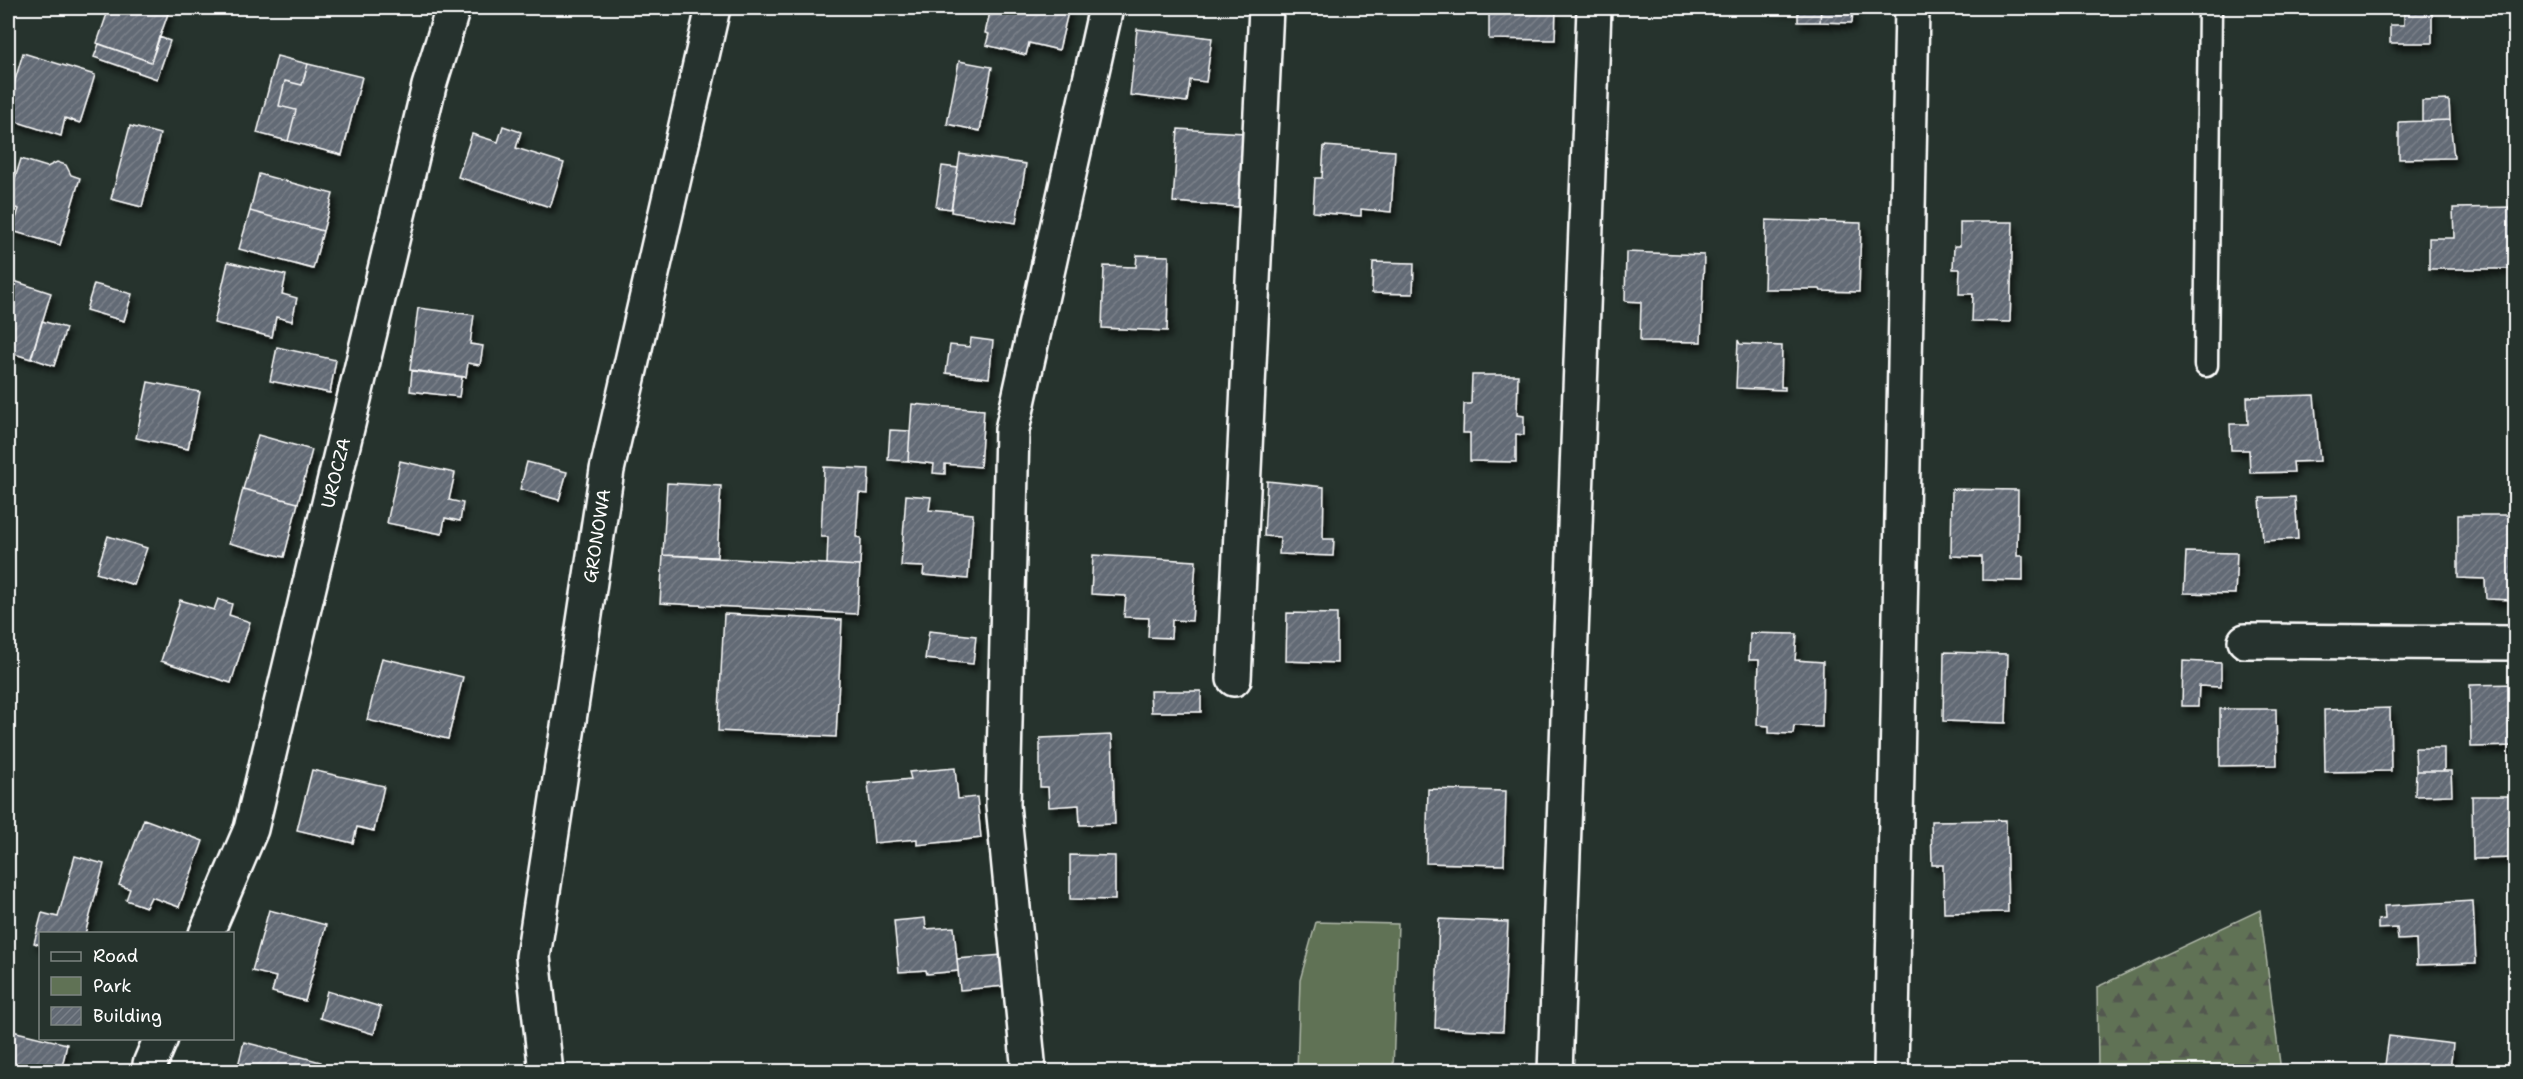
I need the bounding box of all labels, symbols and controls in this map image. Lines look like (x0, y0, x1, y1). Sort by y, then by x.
street label: UROCZA (316, 435, 356, 511)
street label: GRONOWA (578, 487, 616, 585)
legend (39, 932, 234, 1040)
text: Road (93, 944, 138, 968)
text: Park (93, 974, 132, 998)
text: Building (93, 1004, 162, 1028)

